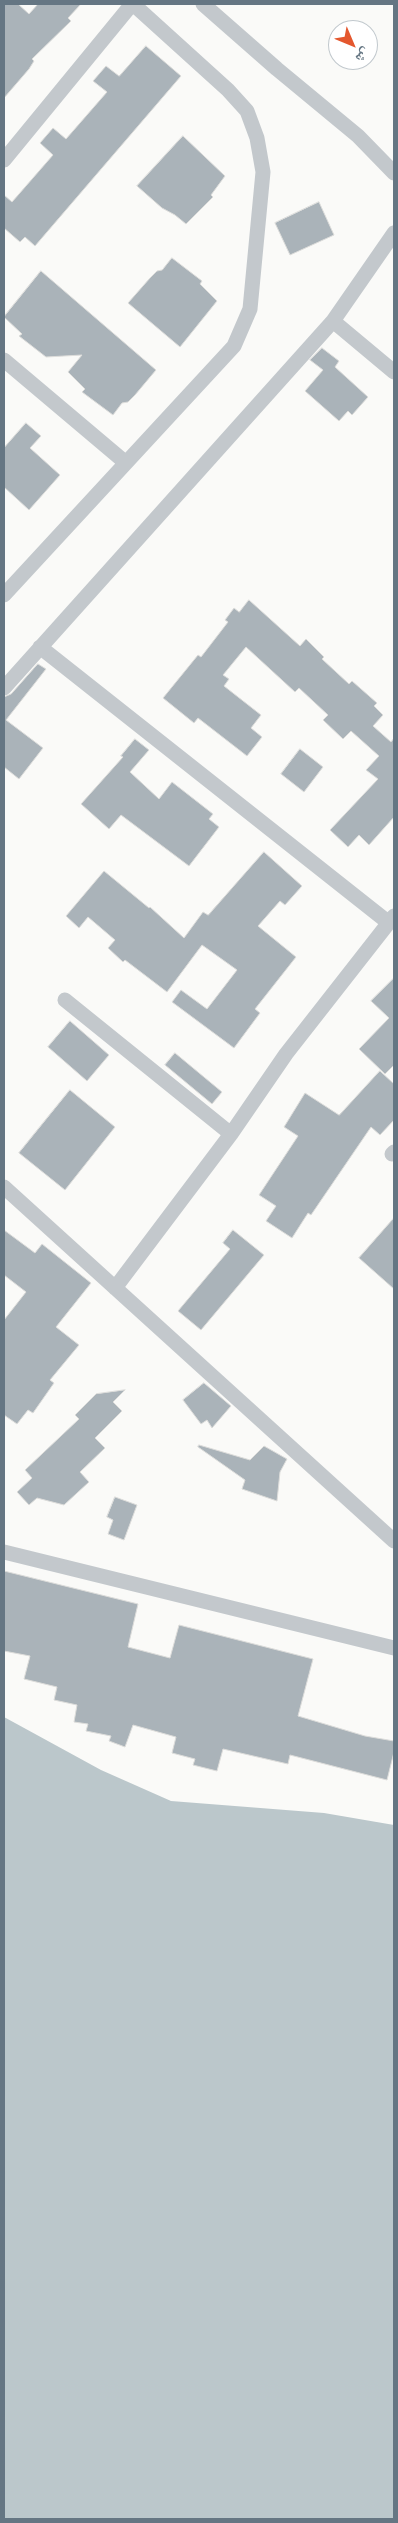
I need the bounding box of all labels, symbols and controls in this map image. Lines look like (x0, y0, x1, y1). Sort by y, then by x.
north arrow (328, 20, 378, 70)
text: ش (353, 45, 373, 65)

